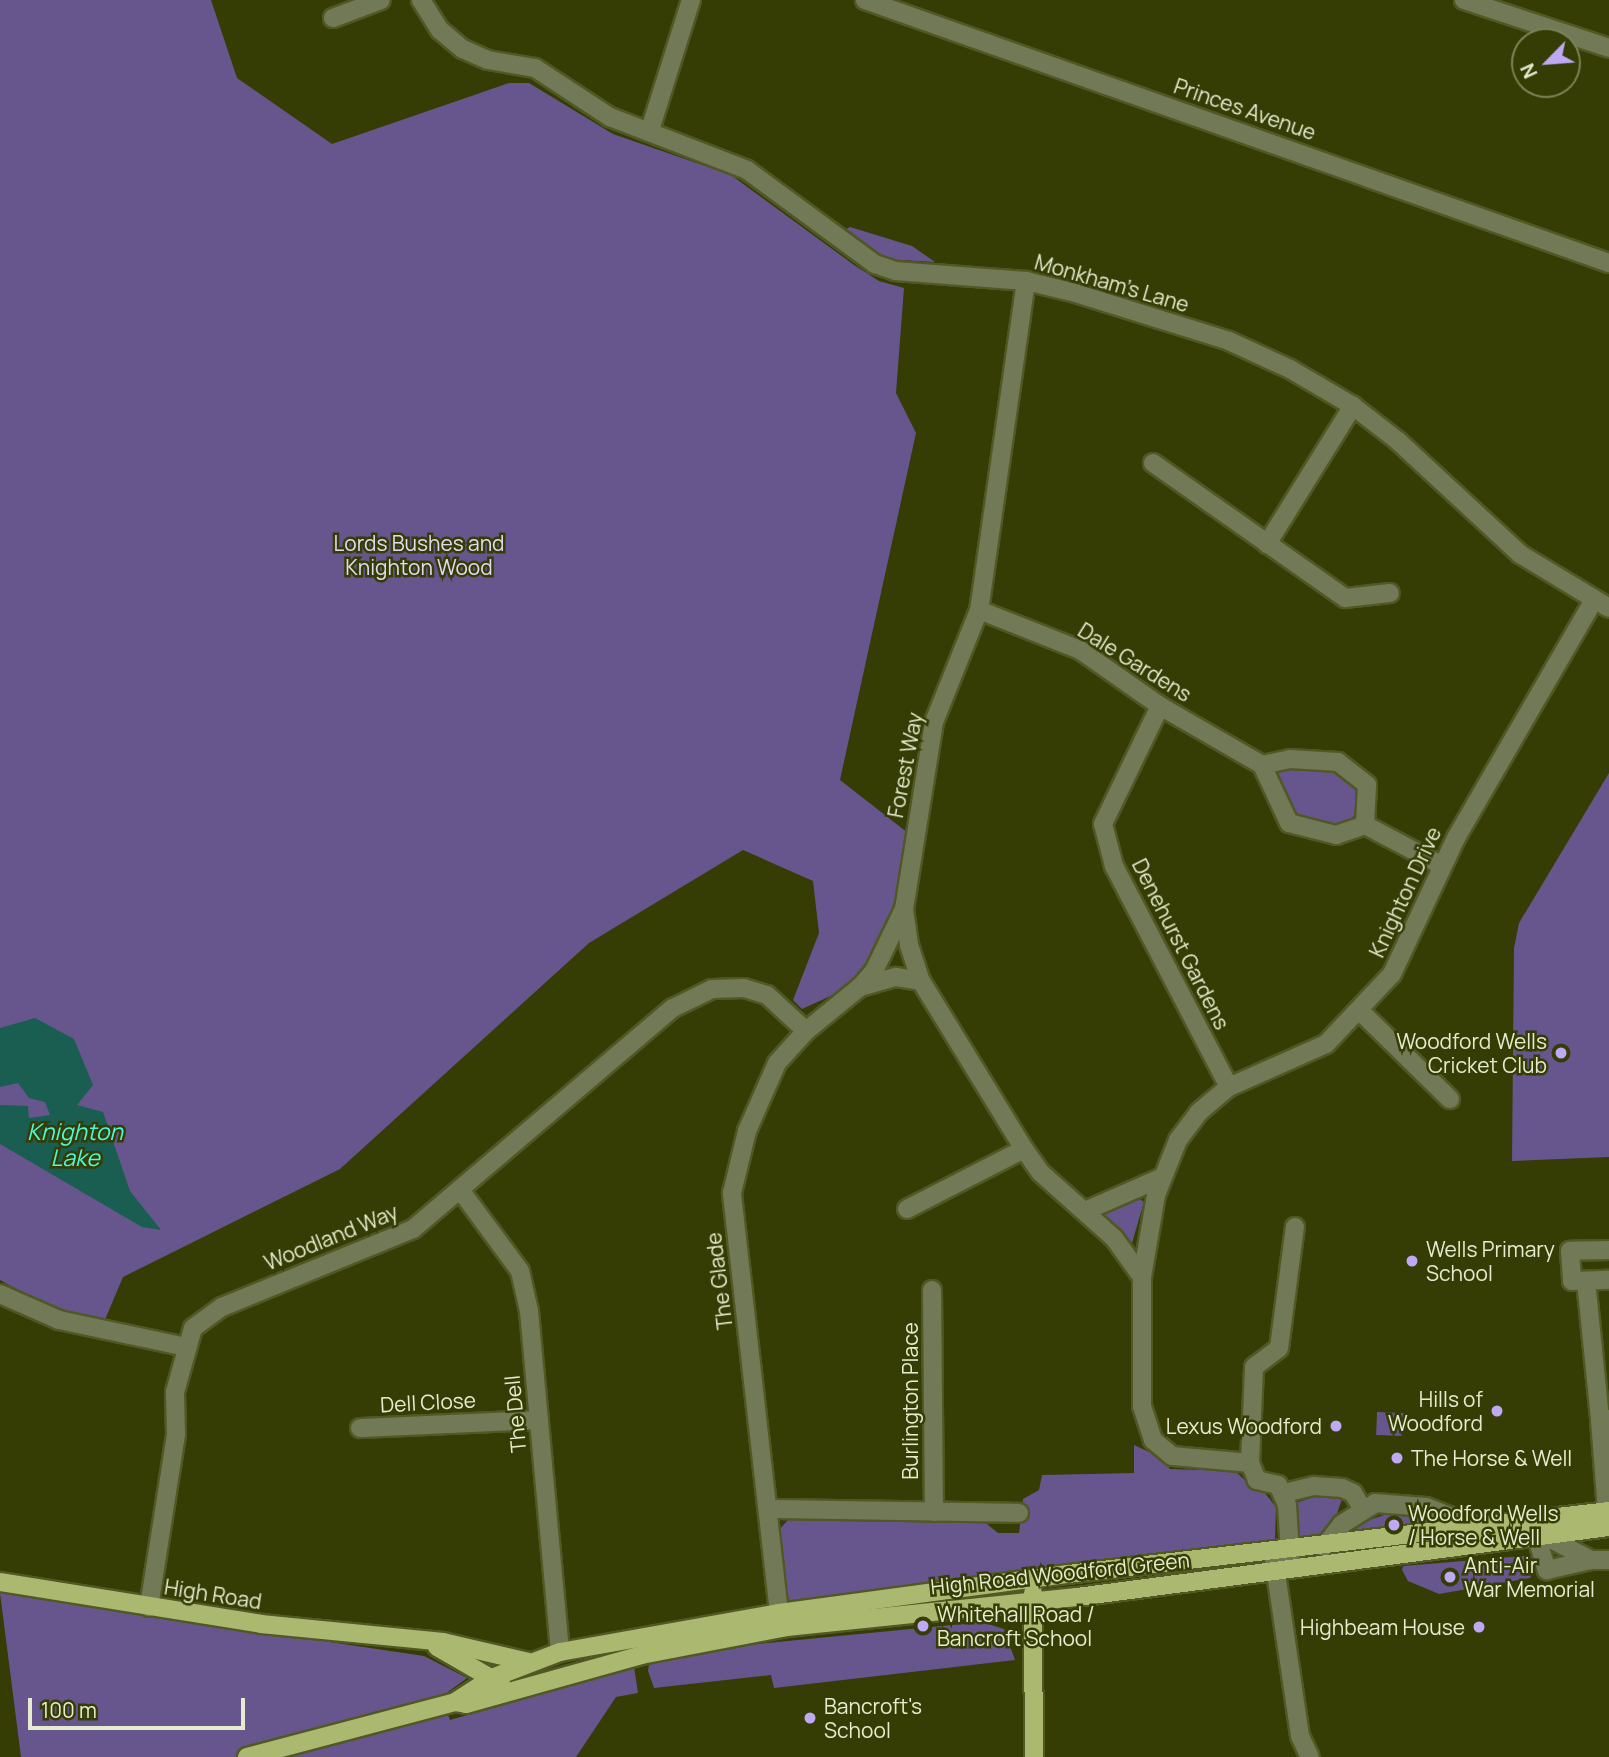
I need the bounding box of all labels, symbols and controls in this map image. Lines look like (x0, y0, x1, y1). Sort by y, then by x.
north arrow (1511, 28, 1581, 98)
text: N (1514, 59, 1543, 83)
street label: Princes Avenue (1171, 73, 1319, 145)
street label: Monkham's Lane (1032, 249, 1192, 317)
park label: Lords Bushes and Knighton Wood (333, 530, 505, 580)
street label: Dale Gardens (1074, 617, 1196, 707)
street label: Forest Way (882, 710, 928, 820)
street label: Knighton Drive (1364, 823, 1446, 961)
street label: Denehurst Gardens (1127, 854, 1235, 1034)
place label: Woodford Wells Cricket Club (1396, 1028, 1547, 1078)
marker: Woodford Wells Cricket Club (1553, 1045, 1569, 1061)
water label: Knighton Lake (27, 1117, 123, 1171)
street label: Woodland Way (260, 1199, 402, 1275)
street label: The Glade (701, 1231, 737, 1331)
place label: Wells Primary School (1426, 1236, 1555, 1286)
marker: Wells Primary School (1404, 1253, 1420, 1269)
street label: Burlington Place (897, 1322, 923, 1480)
street label: The Dell (499, 1374, 531, 1454)
place label: Hills of Woodford (1388, 1386, 1483, 1436)
street label: Dell Close (379, 1387, 477, 1417)
marker: Hills of Woodford (1489, 1403, 1505, 1419)
place label: Lexus Woodford (1166, 1413, 1322, 1439)
marker: Lexus Woodford (1328, 1418, 1344, 1434)
place label: The Horse & Well (1411, 1445, 1572, 1471)
marker: The Horse & Well (1389, 1450, 1405, 1466)
place label: Woodford Wells / Horse & Well (1408, 1500, 1559, 1550)
marker: Woodford Wells / Horse & Well (1386, 1517, 1402, 1533)
street label: High Road Woodford Green (929, 1547, 1191, 1599)
place label: Anti-Air War Memorial (1464, 1552, 1595, 1602)
marker: Anti-Air War Memorial (1442, 1569, 1458, 1585)
street label: High Road (163, 1574, 263, 1614)
place label: Whitehall Road / Bancroft School (937, 1601, 1095, 1651)
place label: Highbeam House (1300, 1614, 1465, 1640)
marker: Whitehall Road / Bancroft School (915, 1618, 931, 1634)
marker: Highbeam House (1471, 1619, 1487, 1635)
scale bar (32, 1684, 248, 1728)
place label: Bancroft's School (824, 1693, 922, 1743)
text: 100 m (41, 1696, 97, 1724)
marker: Bancroft's School (802, 1710, 818, 1726)

